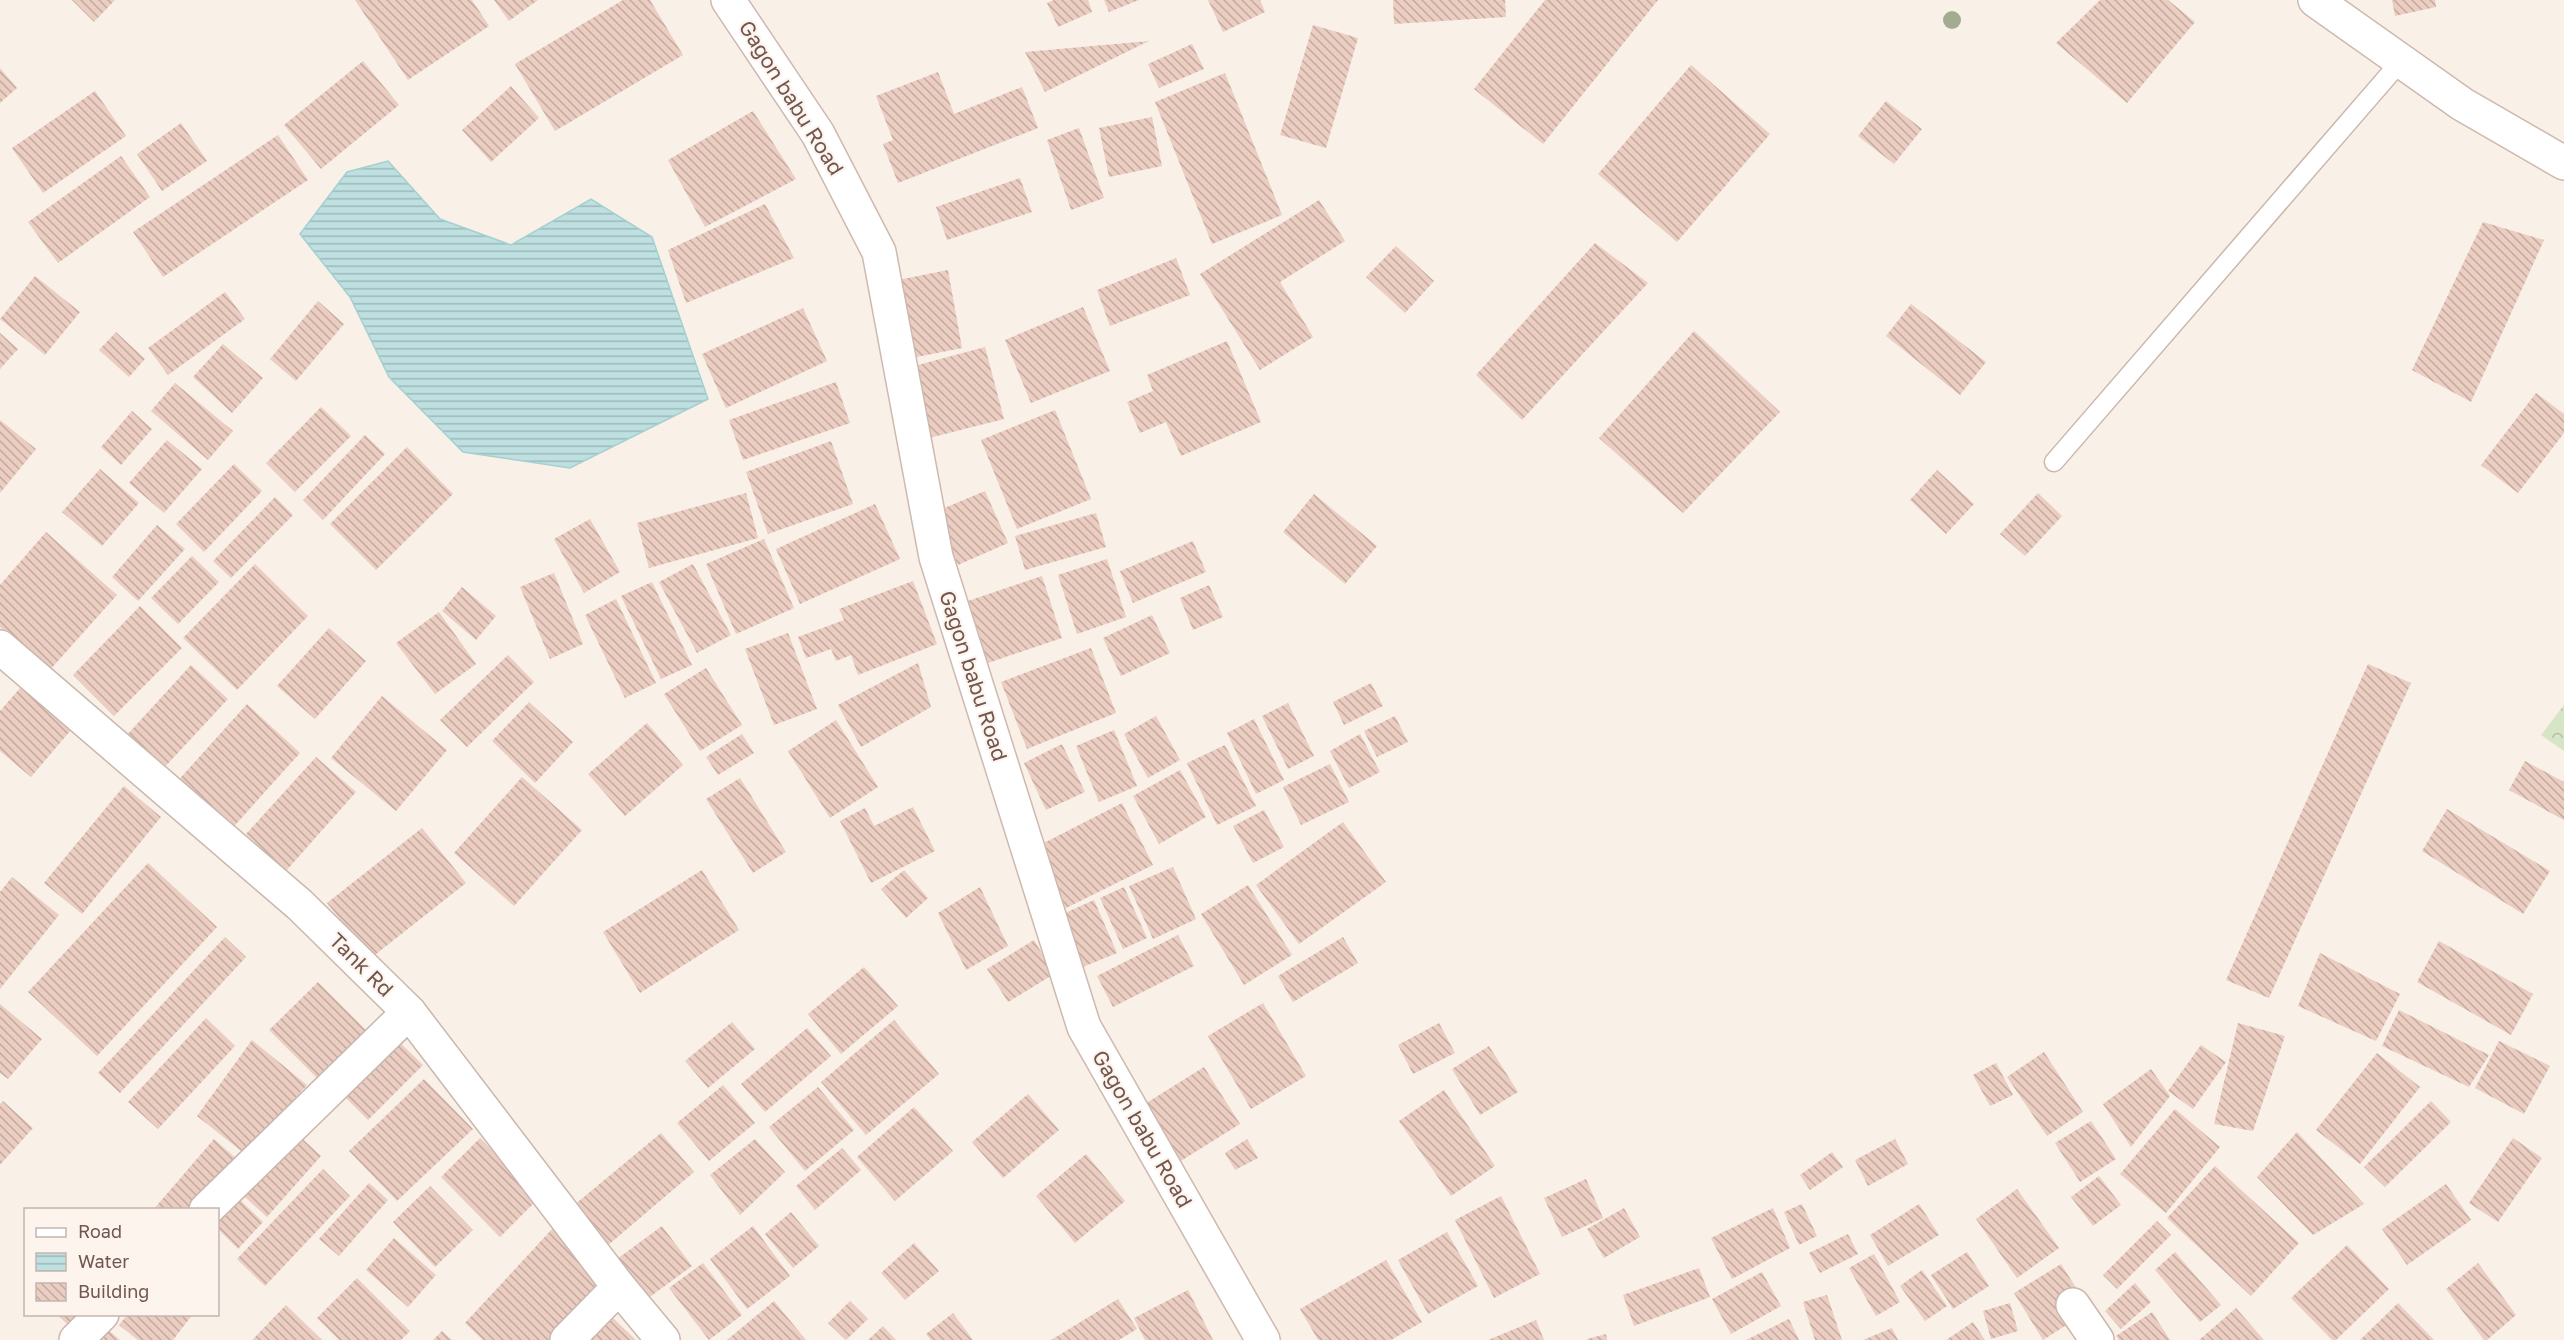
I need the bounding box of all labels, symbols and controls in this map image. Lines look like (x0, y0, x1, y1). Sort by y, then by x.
street label: Gagon babu Road (734, 15, 850, 180)
street label: Gagon babu Road (934, 587, 1014, 764)
street label: Tank Rd (324, 927, 399, 1002)
street label: Gagon babu Road (1087, 1045, 1198, 1212)
legend (24, 1208, 219, 1316)
text: Road (78, 1220, 122, 1242)
text: Water (78, 1250, 129, 1272)
text: Building (78, 1280, 149, 1302)

